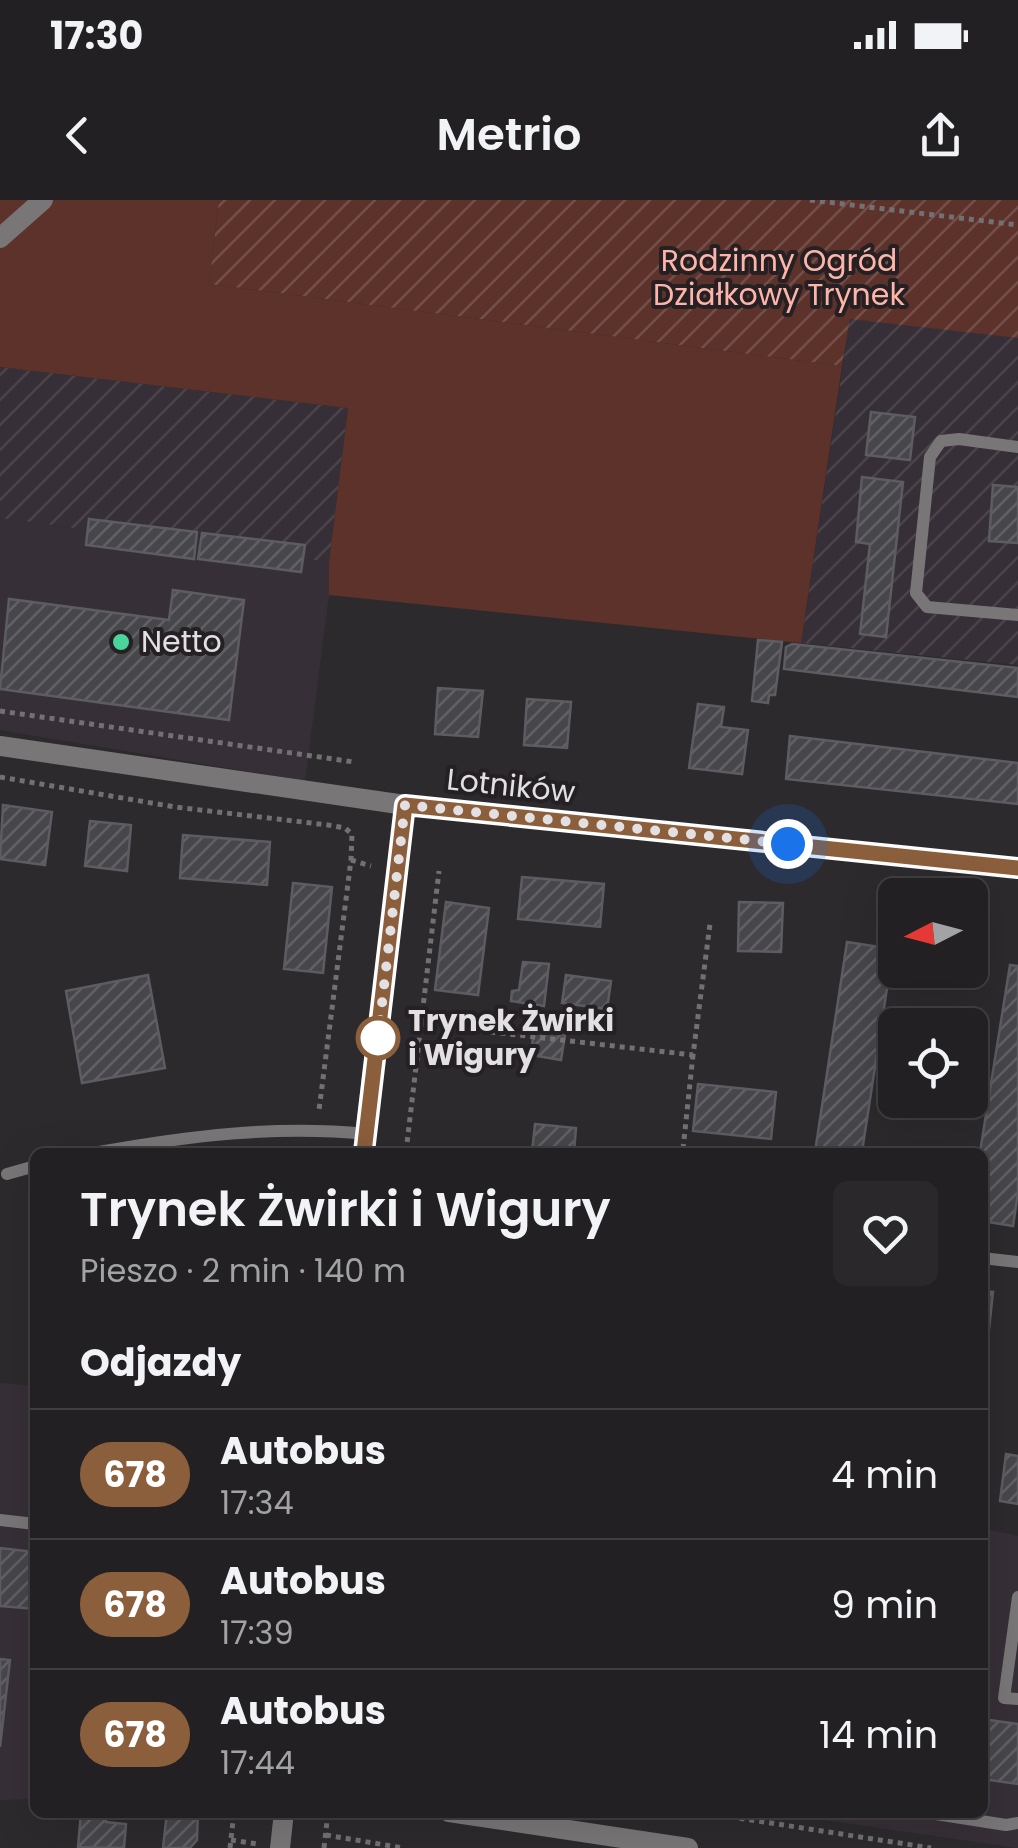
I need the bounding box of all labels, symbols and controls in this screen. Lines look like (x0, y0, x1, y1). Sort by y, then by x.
text: 17:30 (50, 9, 143, 62)
text: Metrio (436, 103, 582, 166)
icon: back (50, 108, 105, 163)
icon: share (913, 108, 968, 163)
park label: Rodzinny Ogród Działkowy Trynek (653, 239, 905, 316)
place label: Netto (141, 620, 222, 663)
marker: Netto (110, 631, 132, 653)
street label: Lotników (445, 757, 578, 814)
your location (763, 819, 813, 869)
north arrow (878, 878, 988, 988)
map controls (878, 878, 988, 1118)
place label: Trynek Żwirki i Wigury (408, 999, 614, 1076)
button: locate (878, 1008, 988, 1118)
marker: Trynek Żwirki i Wigury (357, 1017, 399, 1059)
text: Trynek Żwirki i Wigury (80, 1176, 611, 1243)
button: heart (833, 1181, 938, 1286)
text: Pieszo · 2 min · 140 m (80, 1248, 406, 1293)
text: Odjazdy (80, 1336, 241, 1389)
text: Autobus (220, 1424, 386, 1477)
text: 4 min (831, 1448, 938, 1501)
text: 678 (103, 1450, 167, 1499)
text: 17:34 (220, 1480, 294, 1525)
text: Autobus (220, 1554, 386, 1607)
text: 9 min (831, 1578, 938, 1631)
text: 678 (103, 1580, 167, 1629)
text: 17:39 (220, 1610, 294, 1655)
text: Autobus (220, 1684, 386, 1737)
text: 14 min (819, 1708, 938, 1761)
text: 678 (103, 1710, 167, 1759)
text: 17:44 (220, 1740, 295, 1785)

